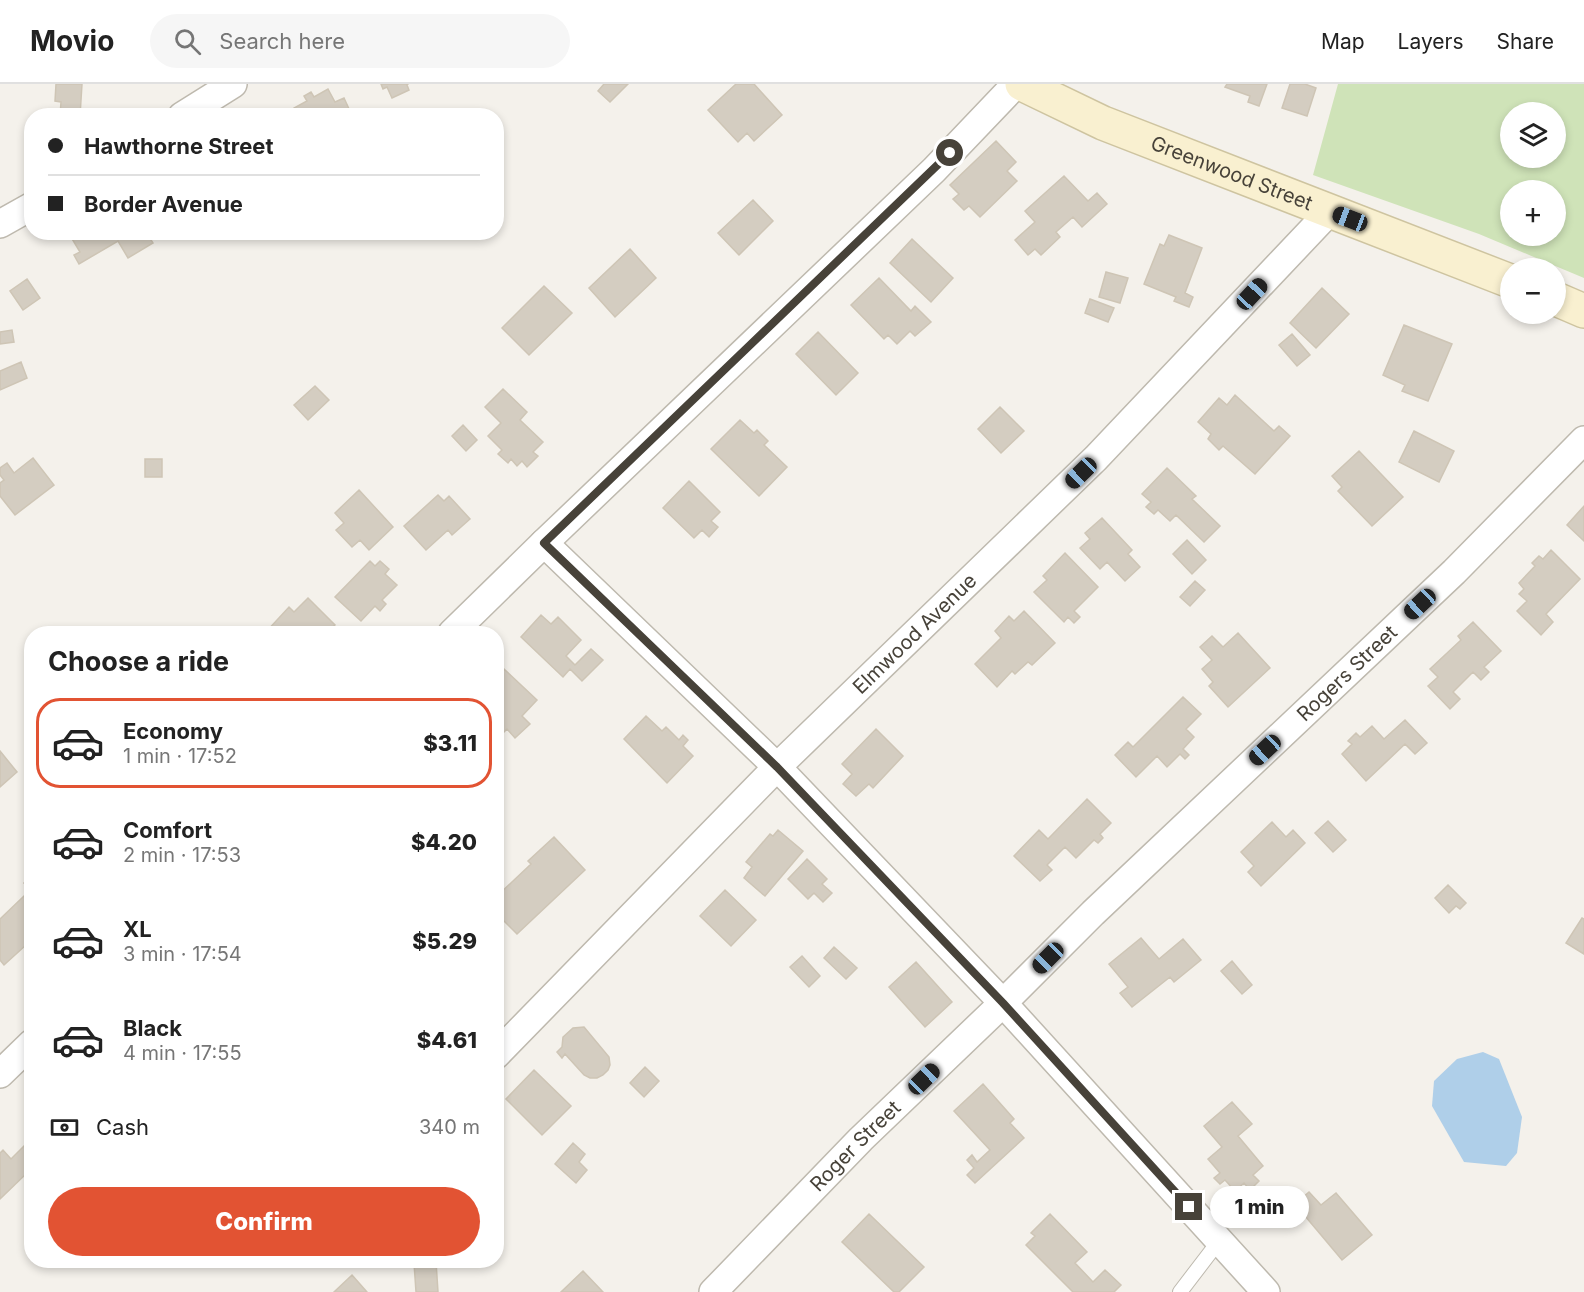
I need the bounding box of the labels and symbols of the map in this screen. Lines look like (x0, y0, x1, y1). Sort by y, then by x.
street label: Greenwood Street (1147, 131, 1317, 215)
route start (936, 139, 963, 166)
car (1330, 204, 1370, 234)
car (1233, 275, 1271, 313)
car (1062, 454, 1100, 492)
street label: Elmwood Avenue (848, 568, 981, 699)
car (1401, 585, 1439, 623)
street label: Rogers Street (1292, 620, 1402, 726)
car (1246, 731, 1284, 769)
car (1029, 939, 1067, 977)
car (905, 1060, 943, 1098)
street label: Roger Street (805, 1095, 906, 1196)
callout: 1 min (1210, 1186, 1309, 1228)
route end (1175, 1193, 1202, 1220)

